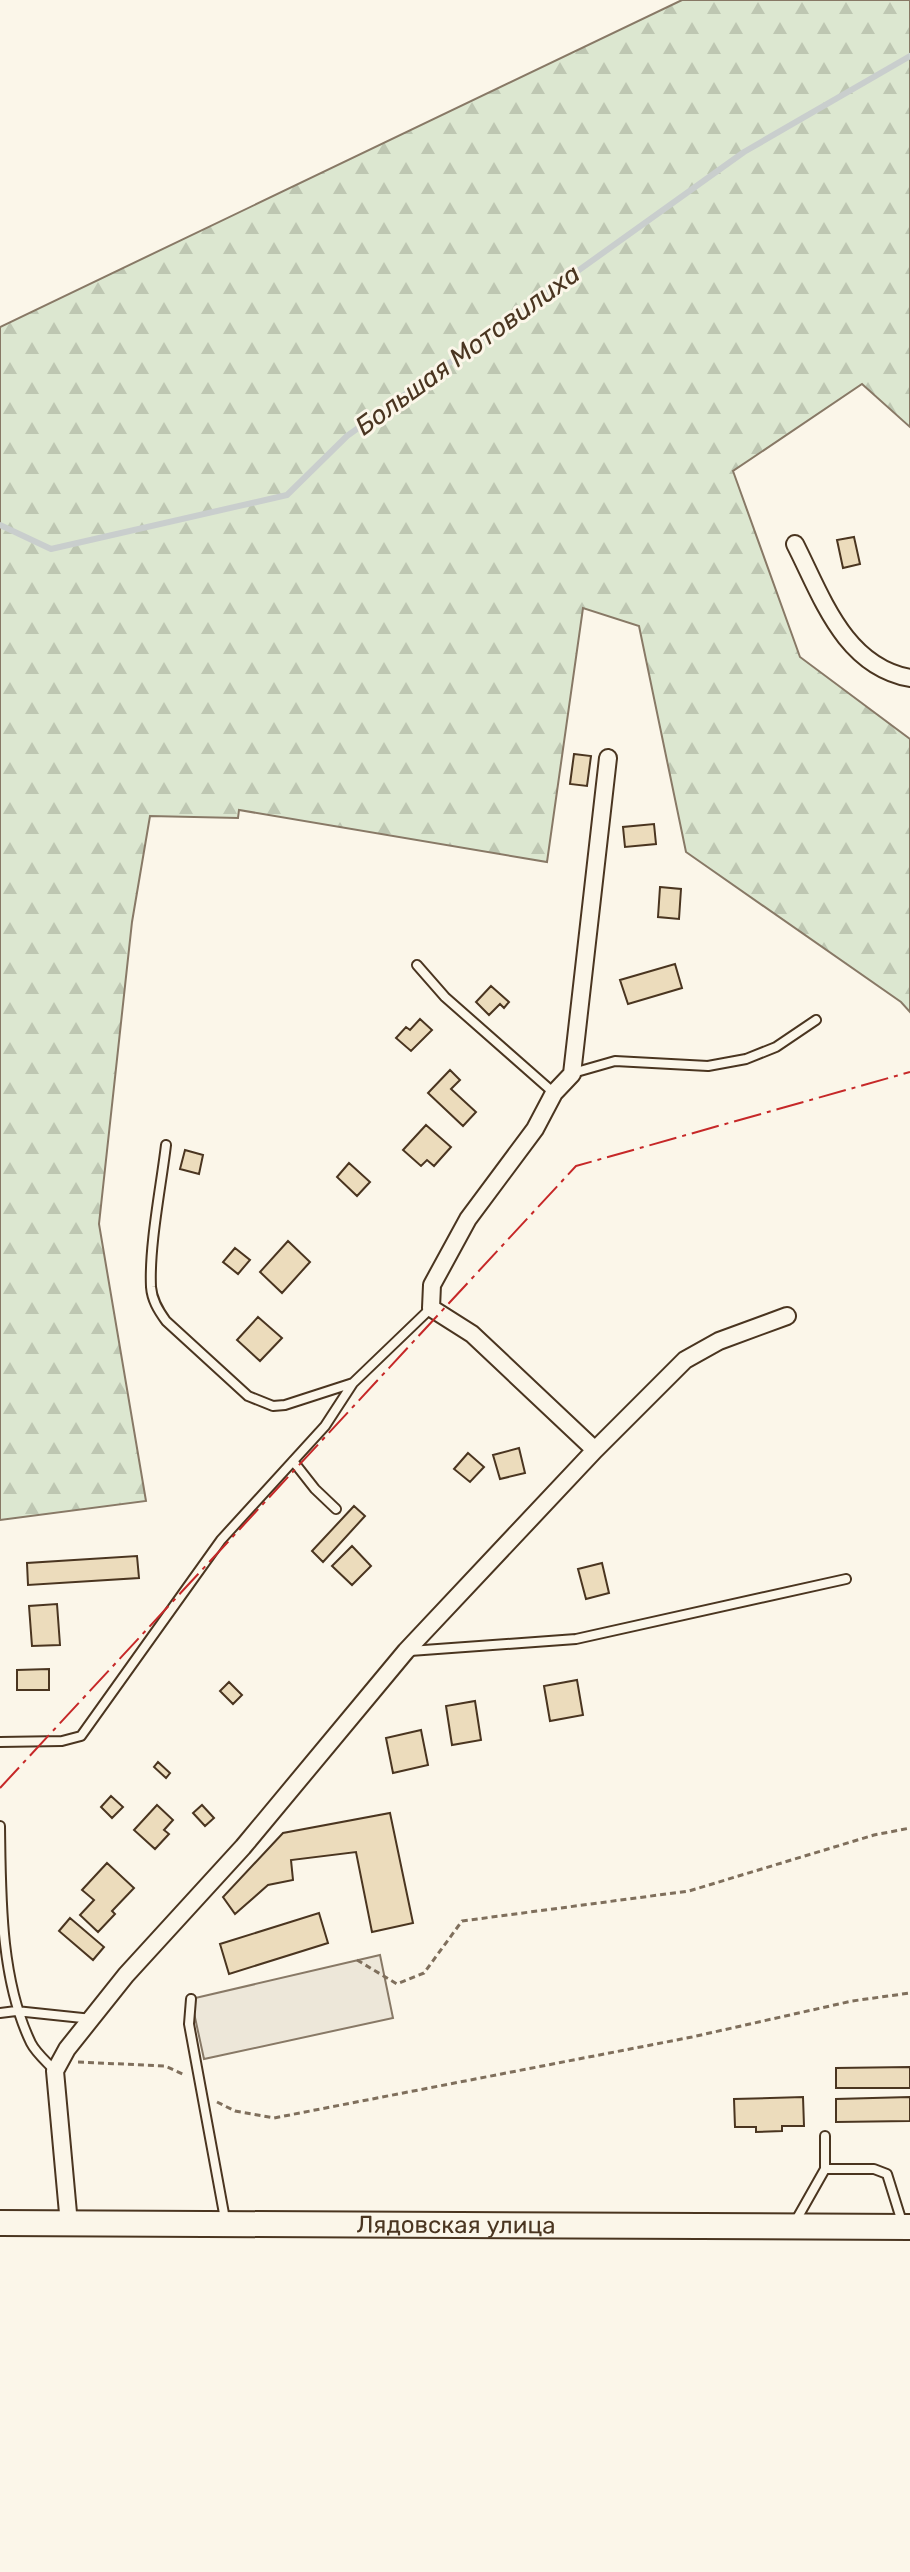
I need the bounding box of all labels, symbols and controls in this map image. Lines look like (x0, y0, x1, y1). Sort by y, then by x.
water label: Большая Мотовилиха (350, 258, 586, 442)
street label: Лядовская улица (356, 2211, 556, 2239)

